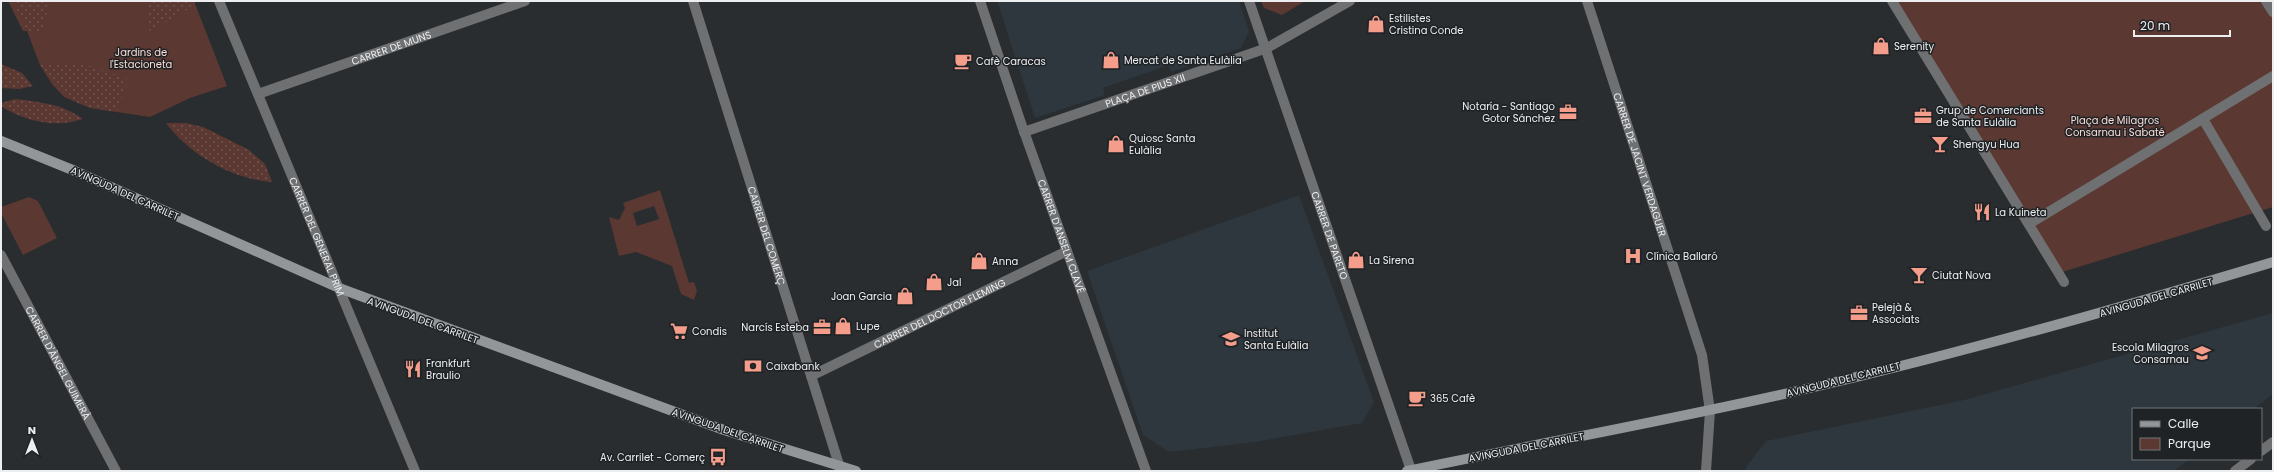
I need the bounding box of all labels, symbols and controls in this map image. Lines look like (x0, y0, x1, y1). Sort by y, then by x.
place label: Estilistes Cristina Conde (1389, 11, 1464, 38)
scale bar (2134, 12, 2230, 38)
shop icon: Estilistes Cristina Conde (1366, 14, 1386, 34)
text: 20 m (2140, 17, 2170, 34)
street label: CARRER DE MUNS (349, 27, 433, 69)
shop icon: Serenity (1871, 36, 1891, 56)
place label: Serenity (1894, 39, 1935, 54)
park label: Jardins de l'Estacioneta (110, 45, 172, 72)
shop icon: Mercat de Santa Eulàlia (1101, 50, 1121, 70)
cafe icon: Cafè Caracas (953, 51, 973, 71)
place label: Mercat de Santa Eulàlia (1124, 53, 1242, 68)
place label: Cafè Caracas (976, 54, 1046, 69)
street label: PLAÇA DE PIUS XII (1103, 70, 1187, 111)
street label: CARRER DE JACINT VERDAGUER (1609, 91, 1670, 239)
place label: Notaría - Santiago Gotor Sánchez (1462, 99, 1555, 126)
office icon: Notaría - Santiago Gotor Sánchez (1558, 102, 1578, 122)
place label: Grup de Comerciants de Santa Eulàlia (1936, 103, 2044, 130)
office icon: Grup de Comerciants de Santa Eulàlia (1913, 106, 1933, 126)
park label: Plaça de Milagros Consarnau i Sabaté (2065, 113, 2165, 140)
place label: Quiosc Santa Eulàlia (1129, 131, 1196, 158)
shop icon: Quiosc Santa Eulàlia (1106, 134, 1126, 154)
bar icon: Shengyu Hua (1930, 134, 1950, 154)
place label: Shengyu Hua (1953, 137, 2019, 152)
street label: AVINGUDA DEL CARRILET (68, 163, 182, 224)
street label: CARRER DEL GENERAL PRIM (285, 175, 348, 298)
street label: CARRER D'ANSELM CLAVÉ (1034, 177, 1089, 296)
street label: CARRER DEL COMERÇ (744, 184, 789, 287)
street label: CARRER DE PARETO (1307, 189, 1352, 282)
restaurant icon: La Kuineta (1972, 202, 1992, 222)
place label: La Kuineta (1995, 205, 2047, 220)
hospital icon: Clínica Ballaró (1623, 246, 1643, 266)
place label: Clínica Ballaró (1646, 249, 1718, 264)
shop icon: La Sirena (1346, 250, 1366, 270)
shop icon: Anna (969, 251, 989, 271)
place label: La Sirena (1369, 253, 1414, 268)
place label: Anna (992, 254, 1018, 269)
bar icon: Ciutat Nova (1909, 265, 1929, 285)
place label: Ciutat Nova (1932, 268, 1991, 283)
shop icon: Jal (924, 272, 944, 292)
street label: AVINGUDA DEL CARRILET (2098, 274, 2215, 321)
street label: CARRER DEL DOCTOR FLEMING (871, 275, 1008, 352)
place label: Jal (947, 275, 962, 290)
shop icon: Joan Garcia (895, 286, 915, 306)
place label: Joan Garcia (831, 289, 892, 304)
street label: AVINGUDA DEL CARRILET (365, 293, 481, 348)
place label: Pelejà & Associats (1872, 300, 1920, 327)
office icon: Pelejà & Associats (1849, 303, 1869, 323)
street label: CARRER D'ÀNGEL GUIMERÀ (22, 304, 94, 423)
shop icon: Lupe (833, 316, 853, 336)
office icon: Narcís Esteba (812, 317, 832, 337)
place label: Lupe (856, 319, 880, 334)
place label: Narcís Esteba (741, 320, 809, 335)
supermarket icon: Condis (669, 321, 689, 341)
place label: Condis (692, 324, 727, 339)
place label: Institut Santa Eulàlia (1244, 326, 1309, 353)
school or university icon: Institut Santa Eulàlia (1221, 329, 1241, 349)
place label: Escola Milagros Consarnau (2112, 340, 2189, 367)
school or university icon: Escola Milagros Consarnau (2192, 343, 2212, 363)
place label: Frankfurt Braulio (426, 356, 470, 383)
bank icon: Caixabank (743, 356, 763, 376)
street label: AVINGUDA DEL CARRILET (1784, 358, 1902, 401)
restaurant icon: Frankfurt Braulio (403, 359, 423, 379)
place label: Caixabank (766, 359, 820, 374)
cafe icon: 365 Cafè (1407, 388, 1427, 408)
place label: 365 Cafè (1430, 391, 1475, 406)
street label: AVINGUDA DEL CARRILET (670, 404, 786, 457)
legend (2132, 408, 2262, 460)
text: Calle (2168, 415, 2199, 432)
north arrow (12, 420, 52, 460)
text: N (28, 422, 36, 438)
street label: AVINGUDA DEL CARRILET (1467, 429, 1586, 466)
text: Parque (2168, 435, 2211, 452)
bus stop icon: Av. Carrilet - Comerç (708, 447, 728, 467)
place label: Av. Carrilet - Comerç (600, 450, 705, 465)

